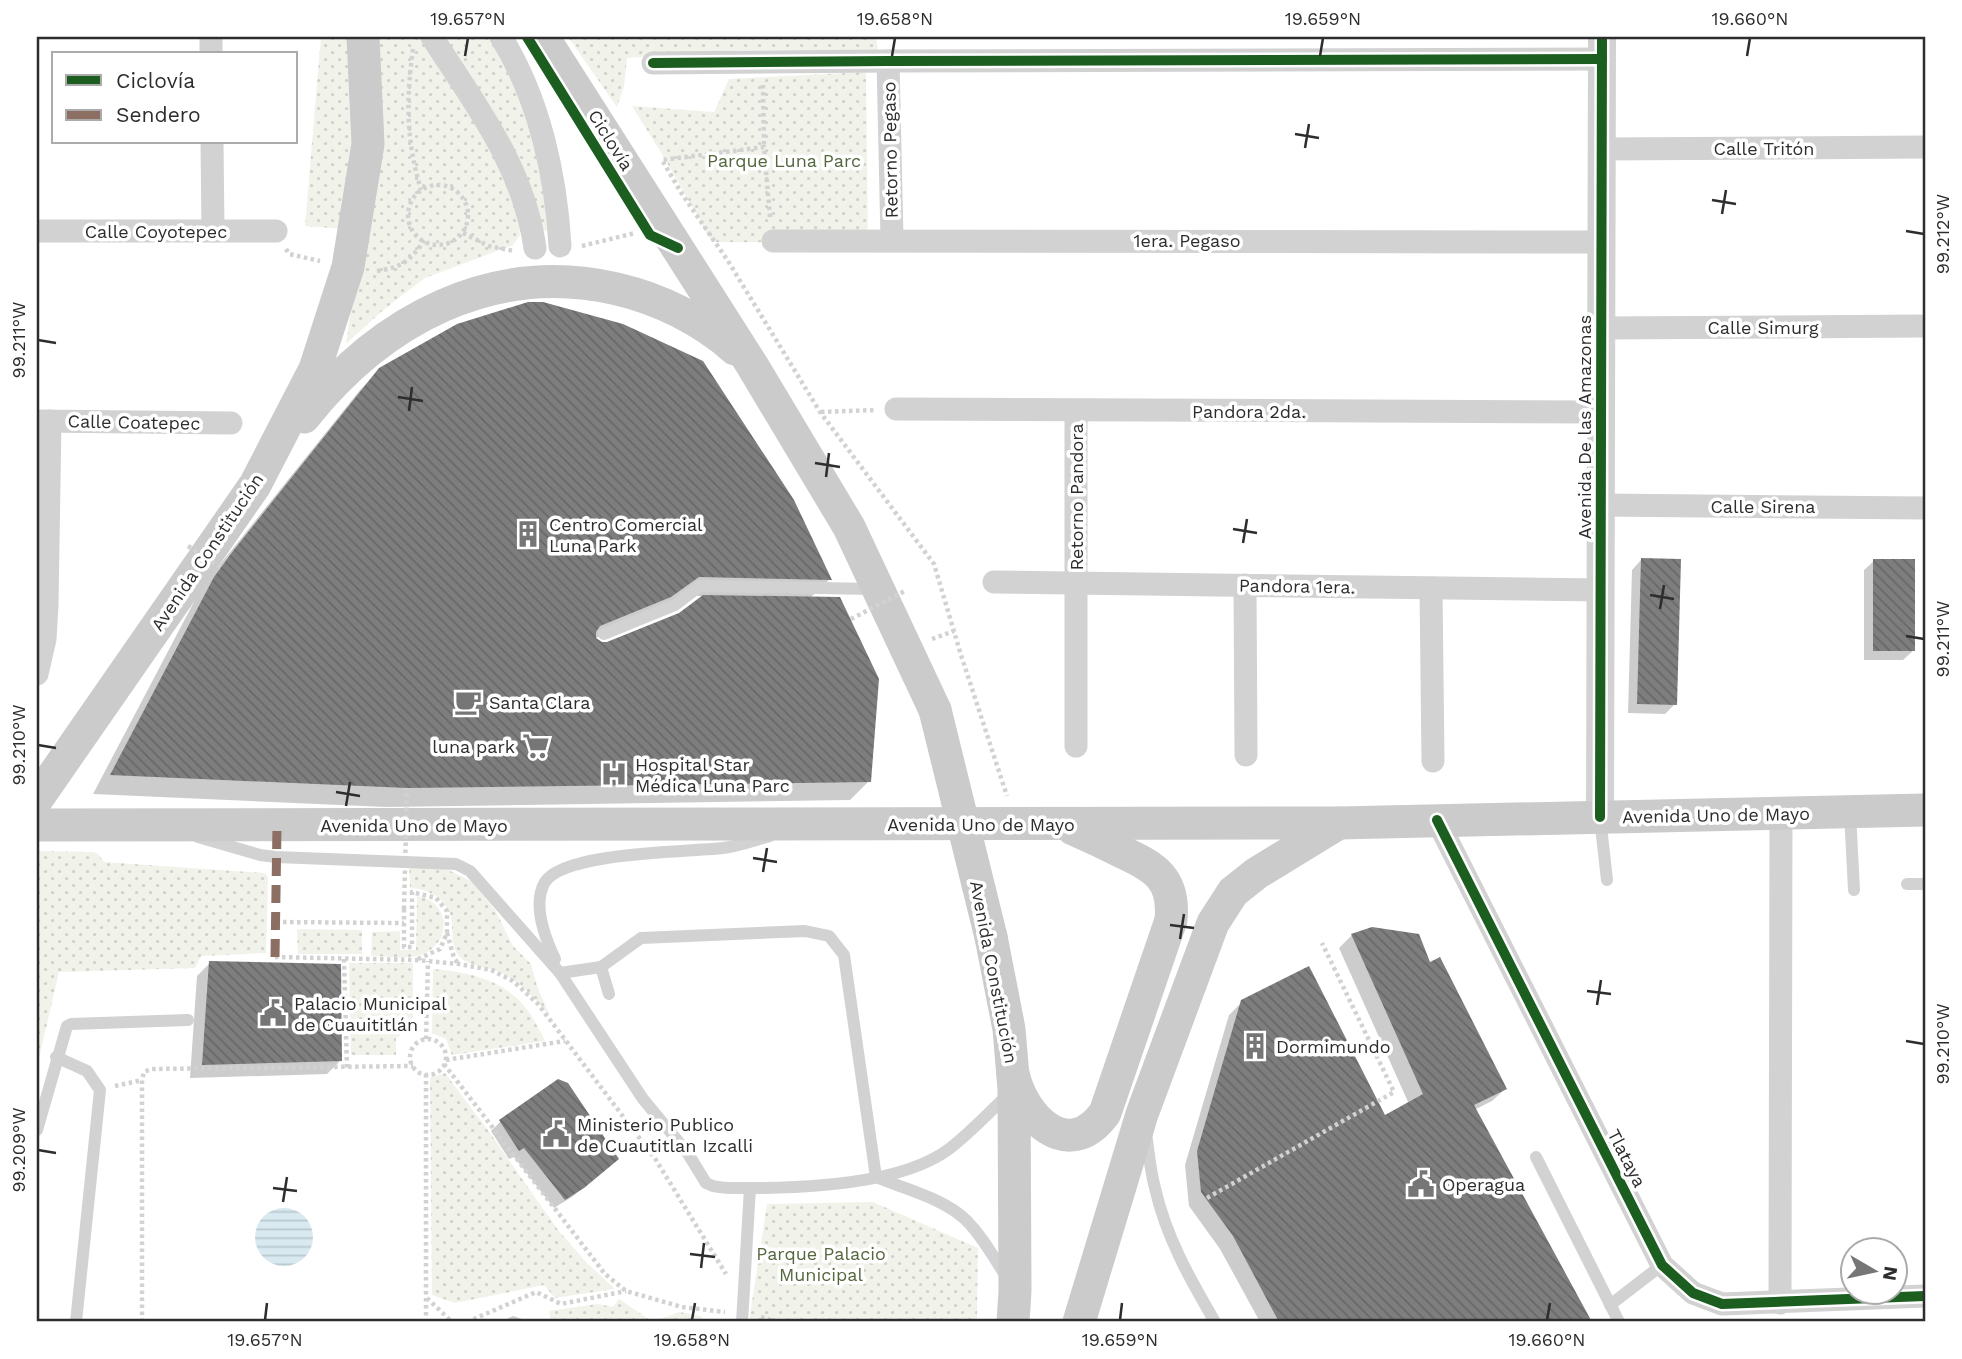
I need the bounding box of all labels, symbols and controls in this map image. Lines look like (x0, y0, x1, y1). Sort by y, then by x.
text: 19.657°N (430, 8, 506, 29)
text: 19.658°N (857, 8, 933, 29)
text: 19.659°N (1285, 8, 1361, 29)
text: 19.660°N (1712, 8, 1788, 29)
legend (52, 52, 298, 144)
text: Ciclovía (116, 68, 195, 93)
street label: Retorno Pegaso (878, 81, 902, 219)
text: Sendero (116, 102, 201, 127)
street label: Ciclovía (584, 106, 638, 174)
street label: Calle Tritón (1714, 138, 1814, 159)
park label: Parque Luna Parc (707, 150, 861, 171)
text: 99.212°W (1932, 194, 1953, 274)
street label: Calle Coyotepec (85, 221, 227, 242)
street label: 1era. Pegaso (1134, 230, 1240, 251)
text: 99.211°W (8, 302, 29, 378)
street label: Avenida De las Amazonas (1574, 315, 1595, 539)
street label: Calle Simurg (1707, 317, 1819, 338)
street label: Pandora 2da. (1192, 401, 1306, 422)
street label: Calle Coatepec (67, 410, 201, 434)
street label: Retorno Pandora (1066, 423, 1087, 571)
street label: Avenida Constitución (146, 469, 268, 635)
street label: Calle Sirena (1710, 496, 1816, 517)
place label: Centro Comercial Luna Park (549, 514, 703, 556)
building icon: Centro Comercial Luna Park (513, 519, 543, 549)
street label: Pandora 1era. (1239, 574, 1355, 598)
text: 99.211°W (1932, 601, 1953, 677)
cafe icon: Santa Clara (453, 687, 483, 717)
place label: Santa Clara (489, 692, 590, 713)
text: 99.210°W (8, 704, 29, 786)
supermarket icon: luna park (521, 731, 551, 761)
place label: luna park (432, 736, 515, 757)
place label: Hospital Star Médica Luna Parc (635, 754, 790, 796)
hospital icon: Hospital Star Médica Luna Parc (599, 759, 629, 789)
street label: Avenida Uno de Mayo (1622, 803, 1810, 827)
street label: Avenida Uno de Mayo (887, 814, 1075, 835)
street label: Avenida Uno de Mayo (320, 815, 508, 836)
street label: Avenida Constitución (966, 879, 1022, 1065)
place label: Palacio Municipal de Cuauititlán (294, 993, 447, 1035)
public building icon: Palacio Municipal de Cuauititlán (258, 998, 288, 1028)
text: 99.210°W (1932, 1003, 1953, 1085)
building icon: Dormimundo (1240, 1031, 1270, 1061)
place label: Dormimundo (1276, 1036, 1391, 1057)
text: 99.209°W (8, 1107, 29, 1193)
place label: Ministerio Publico de Cuautitlan Izcalli (577, 1114, 753, 1156)
public building icon: Ministerio Publico de Cuautitlan Izcalli (541, 1119, 571, 1149)
street label: Tlataya (1603, 1125, 1651, 1191)
public building icon: Operagua (1406, 1169, 1436, 1199)
place label: Operagua (1442, 1174, 1525, 1195)
north arrow (1840, 1236, 1910, 1306)
park label: Parque Palacio Municipal (756, 1243, 886, 1285)
text: N (1878, 1265, 1903, 1282)
text: 19.657°N (227, 1329, 303, 1350)
text: 19.658°N (654, 1329, 730, 1350)
text: 19.659°N (1082, 1329, 1158, 1350)
text: 19.660°N (1509, 1329, 1585, 1350)

